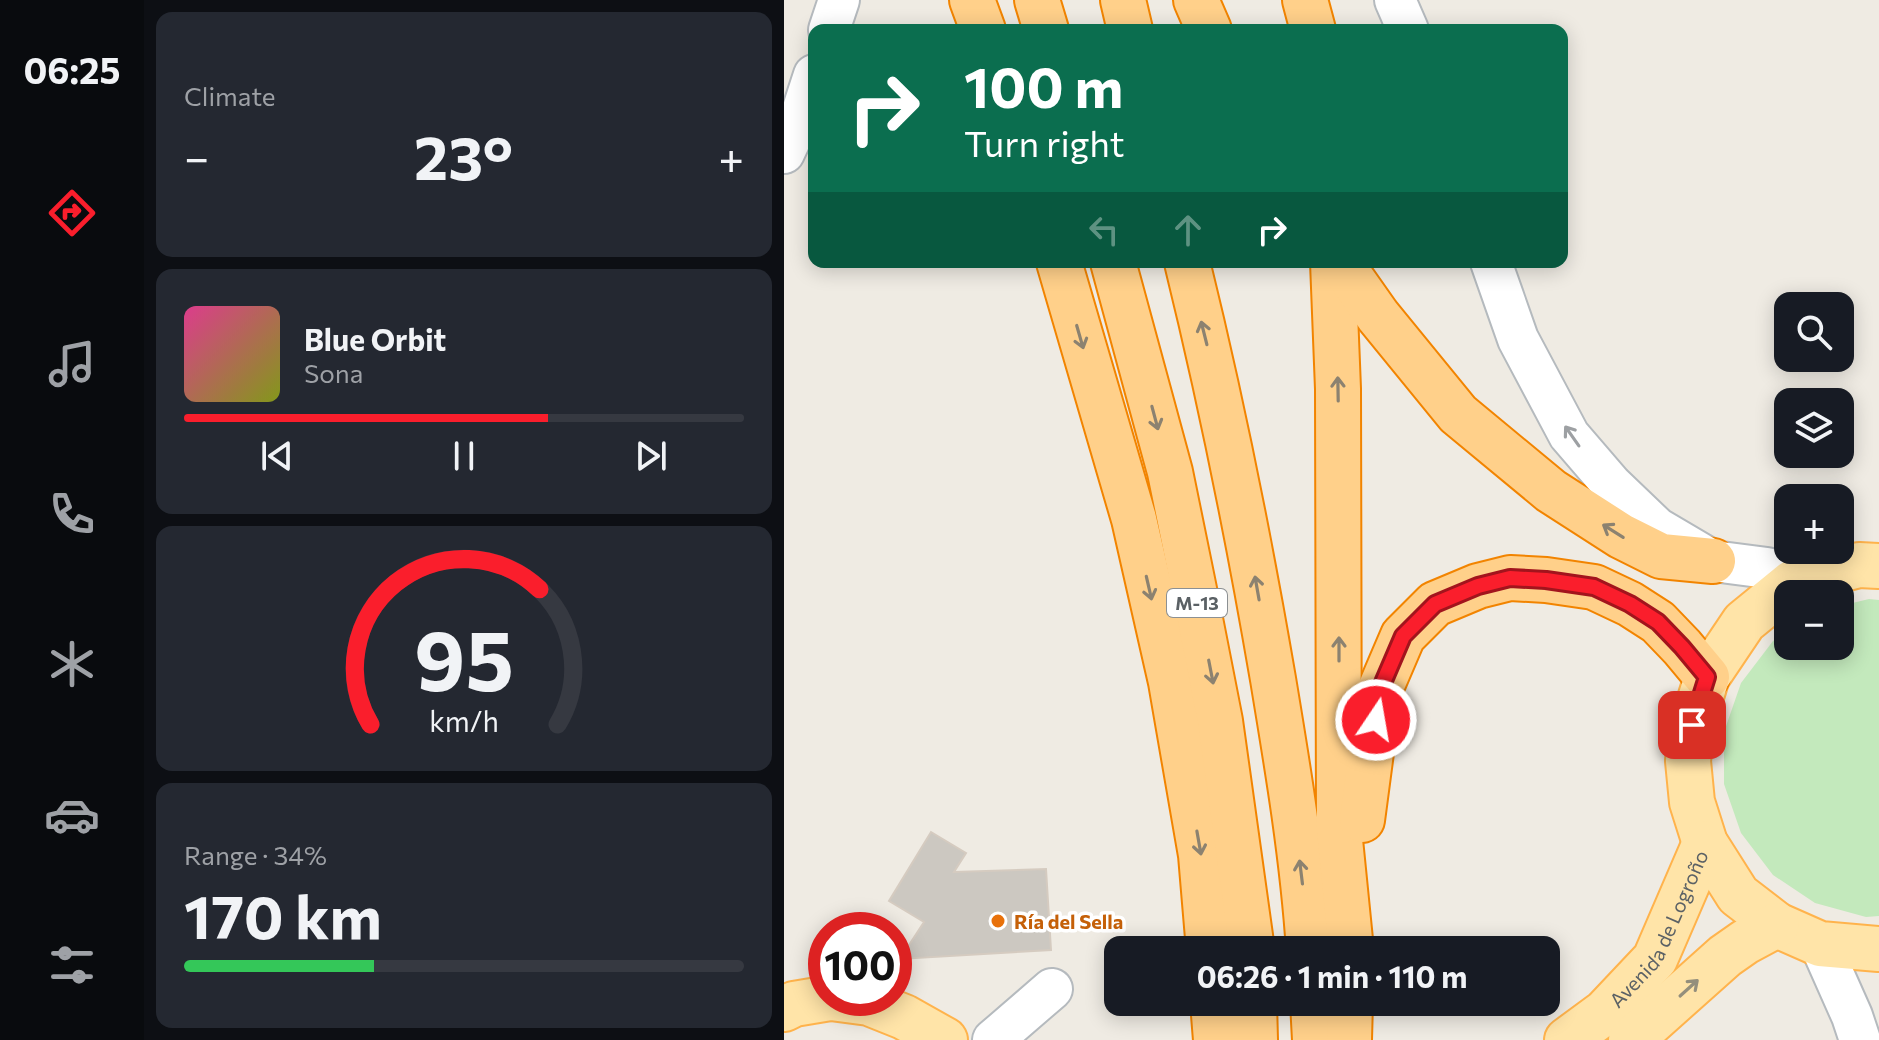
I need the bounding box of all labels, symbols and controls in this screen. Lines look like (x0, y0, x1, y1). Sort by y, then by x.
text: 06:25 (23, 47, 121, 91)
text: 100 m (964, 51, 1123, 120)
icon: right (832, 56, 936, 160)
text: Climate (184, 80, 276, 111)
text: 23° (414, 119, 513, 192)
text: Turn right (964, 120, 1125, 164)
text: − (184, 129, 209, 183)
text: + (718, 129, 744, 183)
icon: directions (44, 185, 100, 241)
icon: left (1082, 208, 1126, 252)
icon: ahead (1166, 208, 1210, 252)
icon: right (1250, 208, 1294, 252)
map controls (1774, 292, 1854, 660)
button: search (1774, 292, 1854, 372)
text: Blue Orbit (304, 320, 446, 357)
one-way arrow (1196, 321, 1211, 347)
one-way arrow (1074, 323, 1089, 349)
icon: music (44, 336, 100, 392)
text: Sona (304, 357, 363, 388)
one-way arrow (1330, 376, 1346, 403)
button: layers (1774, 388, 1854, 468)
one-way arrow (1149, 405, 1164, 431)
one-way arrow (1564, 426, 1580, 448)
icon: previous (255, 434, 299, 478)
icon: pause (442, 434, 486, 478)
icon: next (629, 434, 673, 478)
button: + (1774, 484, 1854, 564)
icon: phone (44, 486, 100, 542)
one-way arrow (1602, 523, 1625, 539)
one-way arrow (1142, 574, 1157, 600)
one-way arrow (1249, 576, 1264, 601)
button: − (1774, 580, 1854, 660)
road number: M-13 (1167, 589, 1227, 617)
text: 95 (414, 605, 514, 707)
icon: climate (44, 636, 100, 692)
one-way arrow (1331, 636, 1347, 663)
one-way arrow (1204, 659, 1219, 685)
position arrow (1334, 678, 1418, 762)
pin (1658, 691, 1726, 759)
text: km/h (429, 703, 499, 738)
icon: arrive (1670, 703, 1714, 747)
icon: car (44, 787, 100, 843)
one-way arrow (1192, 829, 1207, 855)
text: Range · 34% (184, 839, 327, 870)
street label: Avenida de Logroño (1604, 846, 1713, 1012)
one-way arrow (1293, 860, 1308, 886)
text: 170 km (184, 878, 382, 951)
place label: Ría del Sella (1014, 909, 1123, 933)
speed limit sign: 100 (808, 912, 912, 1016)
marker: Ría del Sella (989, 912, 1007, 930)
icon: filters (44, 937, 100, 993)
text: 06:26 · 1 min · 110 m (1197, 957, 1467, 994)
one-way arrow (1679, 979, 1699, 997)

